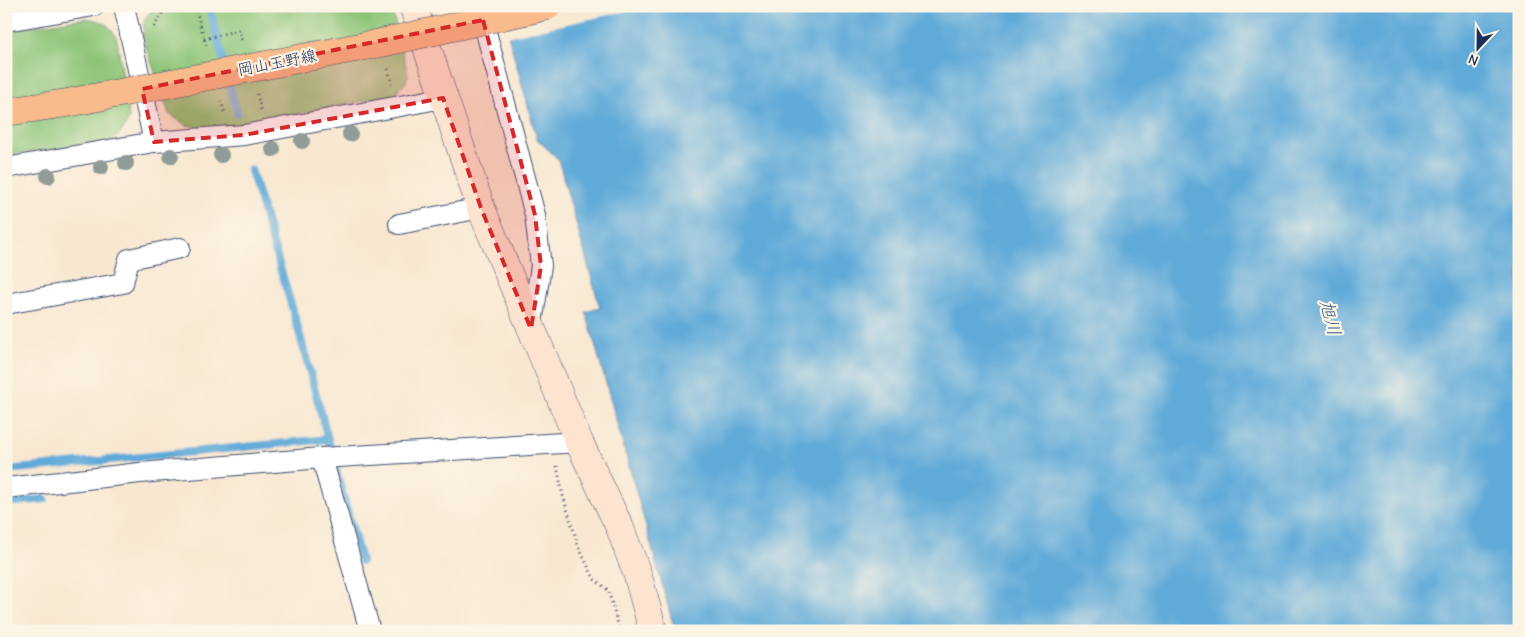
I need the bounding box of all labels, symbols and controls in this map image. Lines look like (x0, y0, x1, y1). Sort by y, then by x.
north arrow (1452, 22, 1502, 72)
street label: 岡山玉野線 (236, 47, 318, 79)
text: N (1466, 50, 1481, 69)
water label: 旭川 (1315, 298, 1345, 338)

